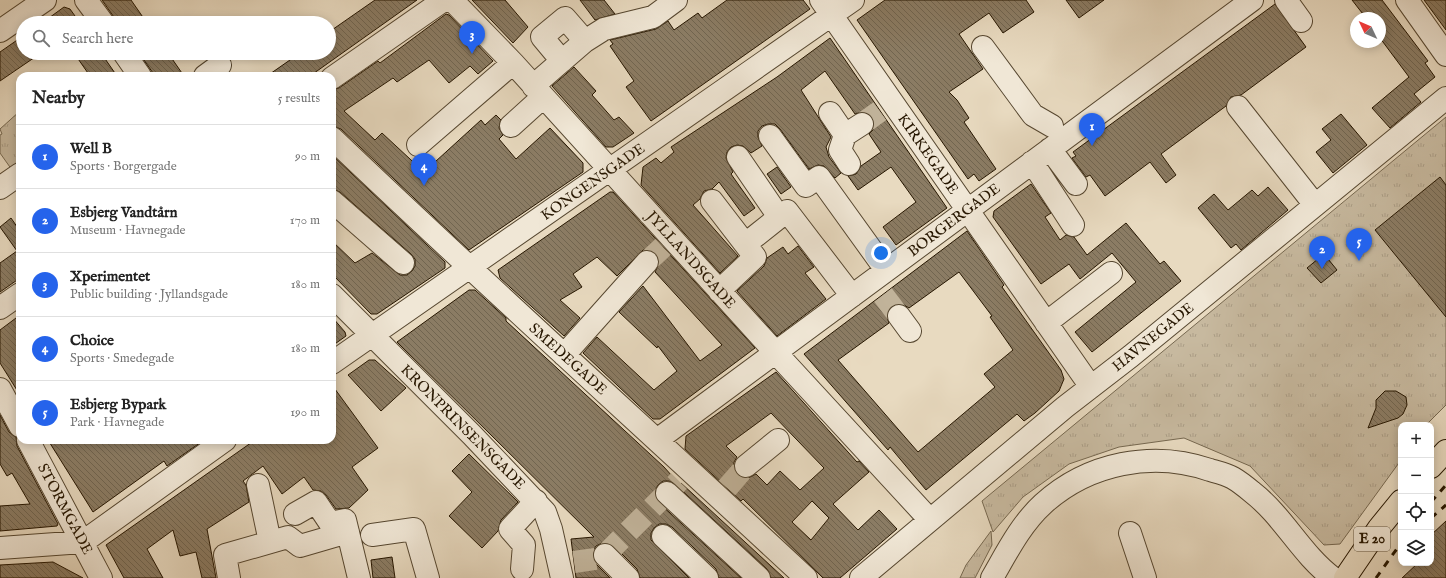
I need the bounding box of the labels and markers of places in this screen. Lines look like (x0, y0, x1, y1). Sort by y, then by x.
pin: 3 (459, 21, 485, 54)
pin: 1 (1079, 113, 1105, 146)
pin: 4 (411, 153, 437, 186)
pin: 5 (1346, 228, 1372, 261)
pin: 2 (1309, 236, 1335, 269)

